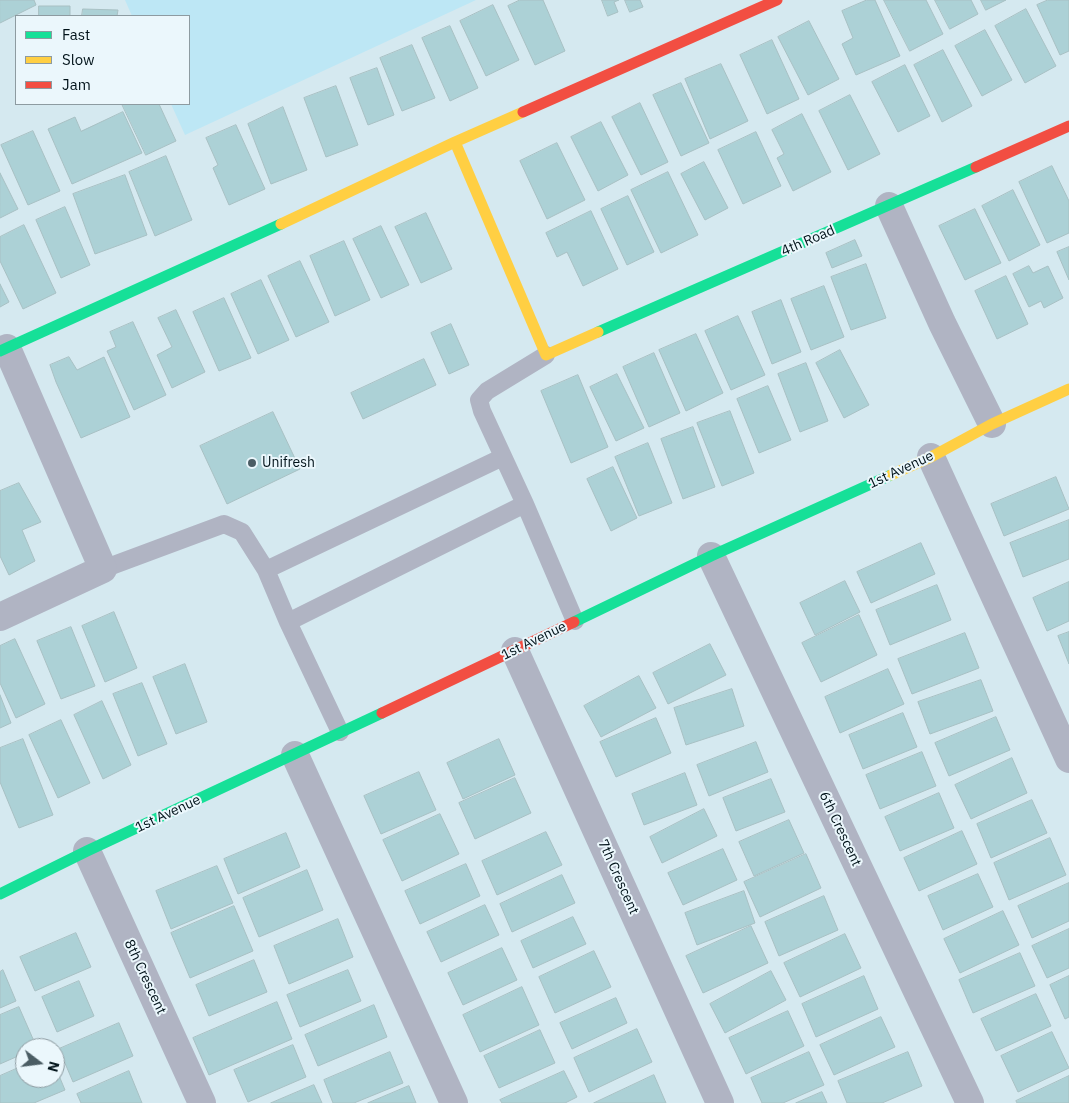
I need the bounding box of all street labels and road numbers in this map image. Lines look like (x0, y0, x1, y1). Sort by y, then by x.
street label: 4th Road (779, 222, 837, 260)
street label: 1st Avenue (866, 448, 936, 492)
street label: 1st Avenue (499, 618, 569, 664)
street label: 6th Crescent (815, 789, 865, 869)
street label: 1st Avenue (133, 792, 203, 836)
street label: 7th Crescent (594, 837, 642, 917)
street label: 8th Crescent (120, 937, 170, 1017)

